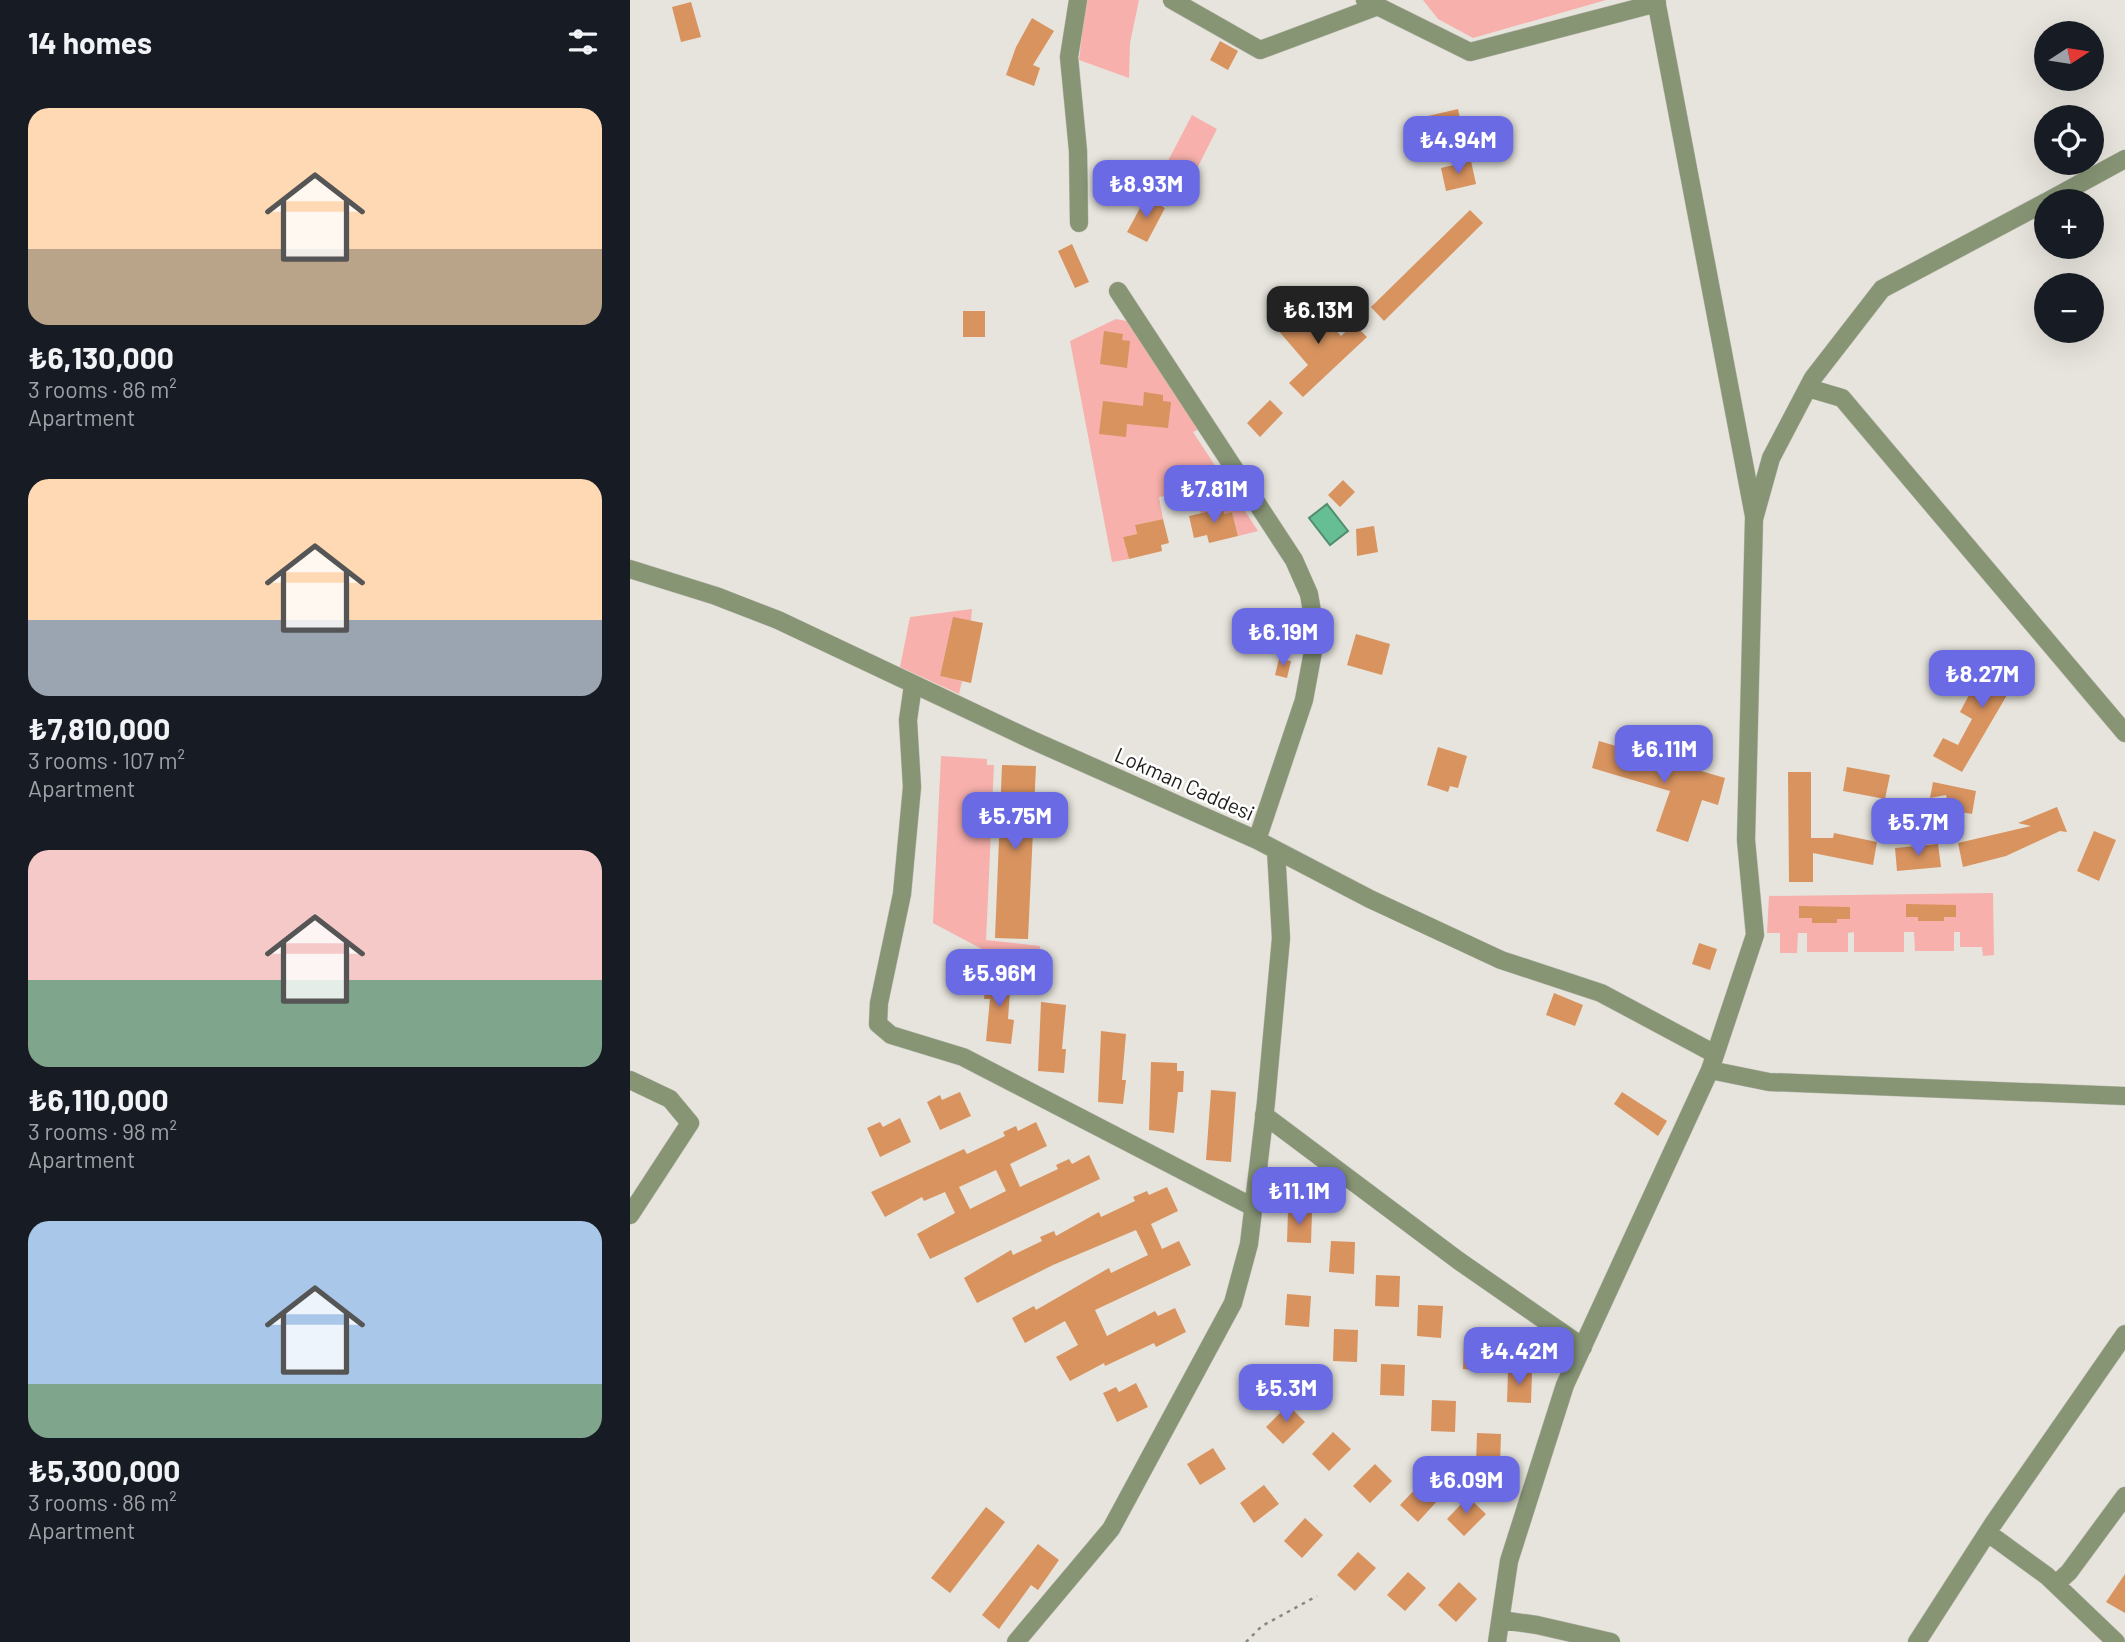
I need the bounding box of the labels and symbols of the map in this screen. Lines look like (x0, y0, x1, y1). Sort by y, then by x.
north arrow (2034, 21, 2104, 91)
pin: ₺4.94M (1401, 116, 1515, 176)
pin: ₺8.93M (1089, 160, 1203, 220)
pin: ₺6.13M (1261, 286, 1375, 346)
pin: ₺7.81M (1157, 466, 1271, 525)
pin: ₺6.19M (1226, 608, 1340, 668)
pin: ₺8.27M (1925, 650, 2039, 710)
pin: ₺6.11M (1607, 726, 1721, 785)
street label: Lokman Caddesi (1111, 741, 1259, 825)
pin: ₺5.75M (958, 792, 1072, 852)
pin: ₺5.7M (1869, 798, 1967, 858)
pin: ₺5.96M (942, 950, 1056, 1009)
pin: ₺11.1M (1242, 1168, 1356, 1227)
pin: ₺4.42M (1462, 1328, 1576, 1387)
pin: ₺5.3M (1237, 1364, 1335, 1424)
pin: ₺6.09M (1409, 1456, 1523, 1516)

